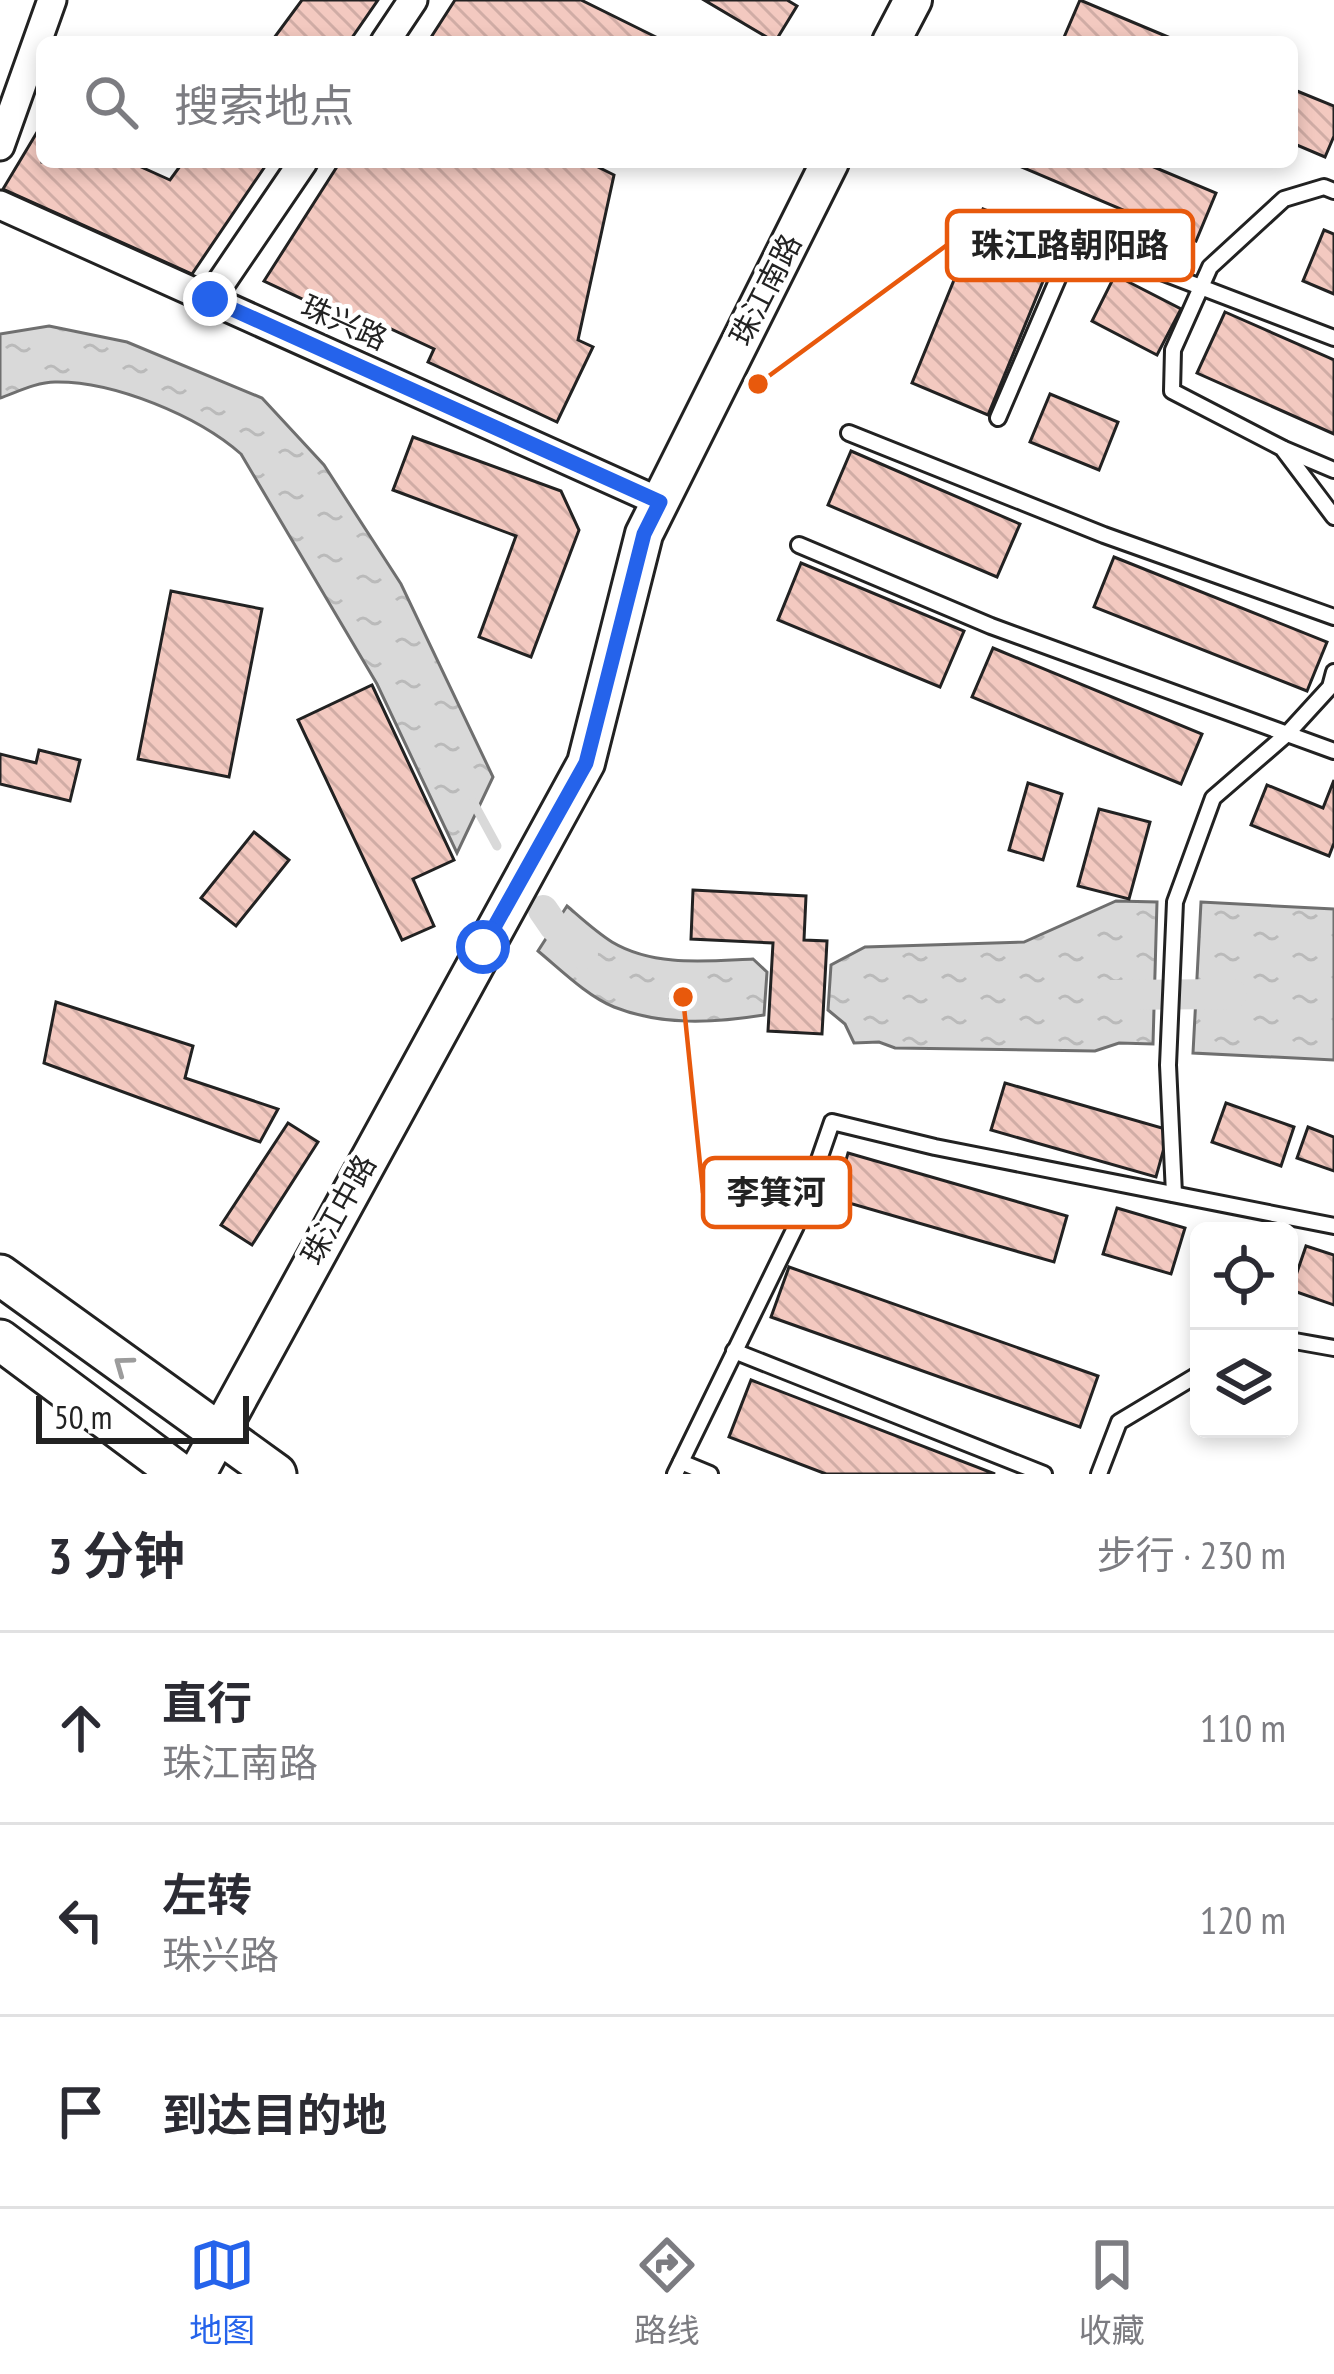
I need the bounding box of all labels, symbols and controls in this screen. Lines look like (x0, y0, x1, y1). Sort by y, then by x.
search box (36, 36, 1298, 168)
icon: search (78, 69, 144, 135)
text: 搜索地点 (174, 76, 354, 134)
callout: 珠江路朝阳路 (947, 211, 1193, 280)
text: 珠江路朝阳路 (971, 223, 1169, 266)
street label: 珠江南路 (720, 227, 809, 352)
route end (183, 272, 237, 326)
street label: 珠兴路 (296, 286, 394, 358)
route start (456, 920, 510, 974)
street label: 珠江中路 (292, 1147, 384, 1271)
callout: 李箕河 (703, 1158, 850, 1227)
text: 李箕河 (727, 1170, 826, 1213)
map controls (1190, 1222, 1298, 1438)
button: locate (1190, 1222, 1298, 1330)
button: layers (1190, 1330, 1298, 1438)
one-way arrow (115, 1357, 136, 1379)
scale bar (36, 1390, 249, 1443)
text: 50 m (54, 1395, 112, 1438)
text: 3 分钟 (48, 1522, 185, 1588)
text: 步行 · 230 m (1097, 1529, 1286, 1580)
text: 直行 (162, 1673, 252, 1731)
icon: ahead (48, 1695, 114, 1761)
text: 110 m (1200, 1702, 1286, 1753)
text: 珠江南路 (162, 1737, 318, 1788)
text: 左转 (162, 1865, 252, 1923)
icon: left (48, 1887, 114, 1953)
text: 120 m (1200, 1894, 1286, 1945)
text: 珠兴路 (162, 1929, 279, 1980)
icon: arrive (48, 2079, 114, 2145)
text: 到达目的地 (162, 2085, 387, 2143)
tab: 地图 (189, 2232, 255, 2352)
tab: 路线 (634, 2232, 700, 2352)
tab: 收藏 (1079, 2232, 1145, 2352)

